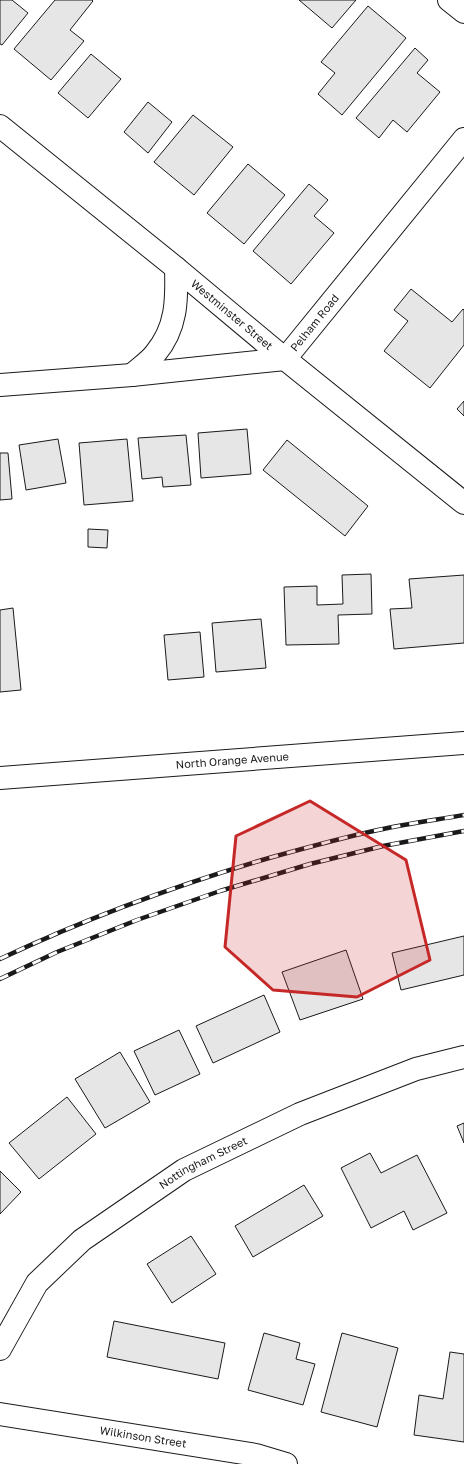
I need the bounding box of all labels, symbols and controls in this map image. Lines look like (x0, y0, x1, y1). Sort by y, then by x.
street label: Westminster Street (189, 276, 276, 352)
street label: Pelham Road (287, 291, 341, 353)
street label: North Orange Avenue (175, 749, 289, 771)
street label: Nottingham Street (156, 1133, 249, 1191)
street label: Wilkinson Street (99, 1423, 188, 1450)

